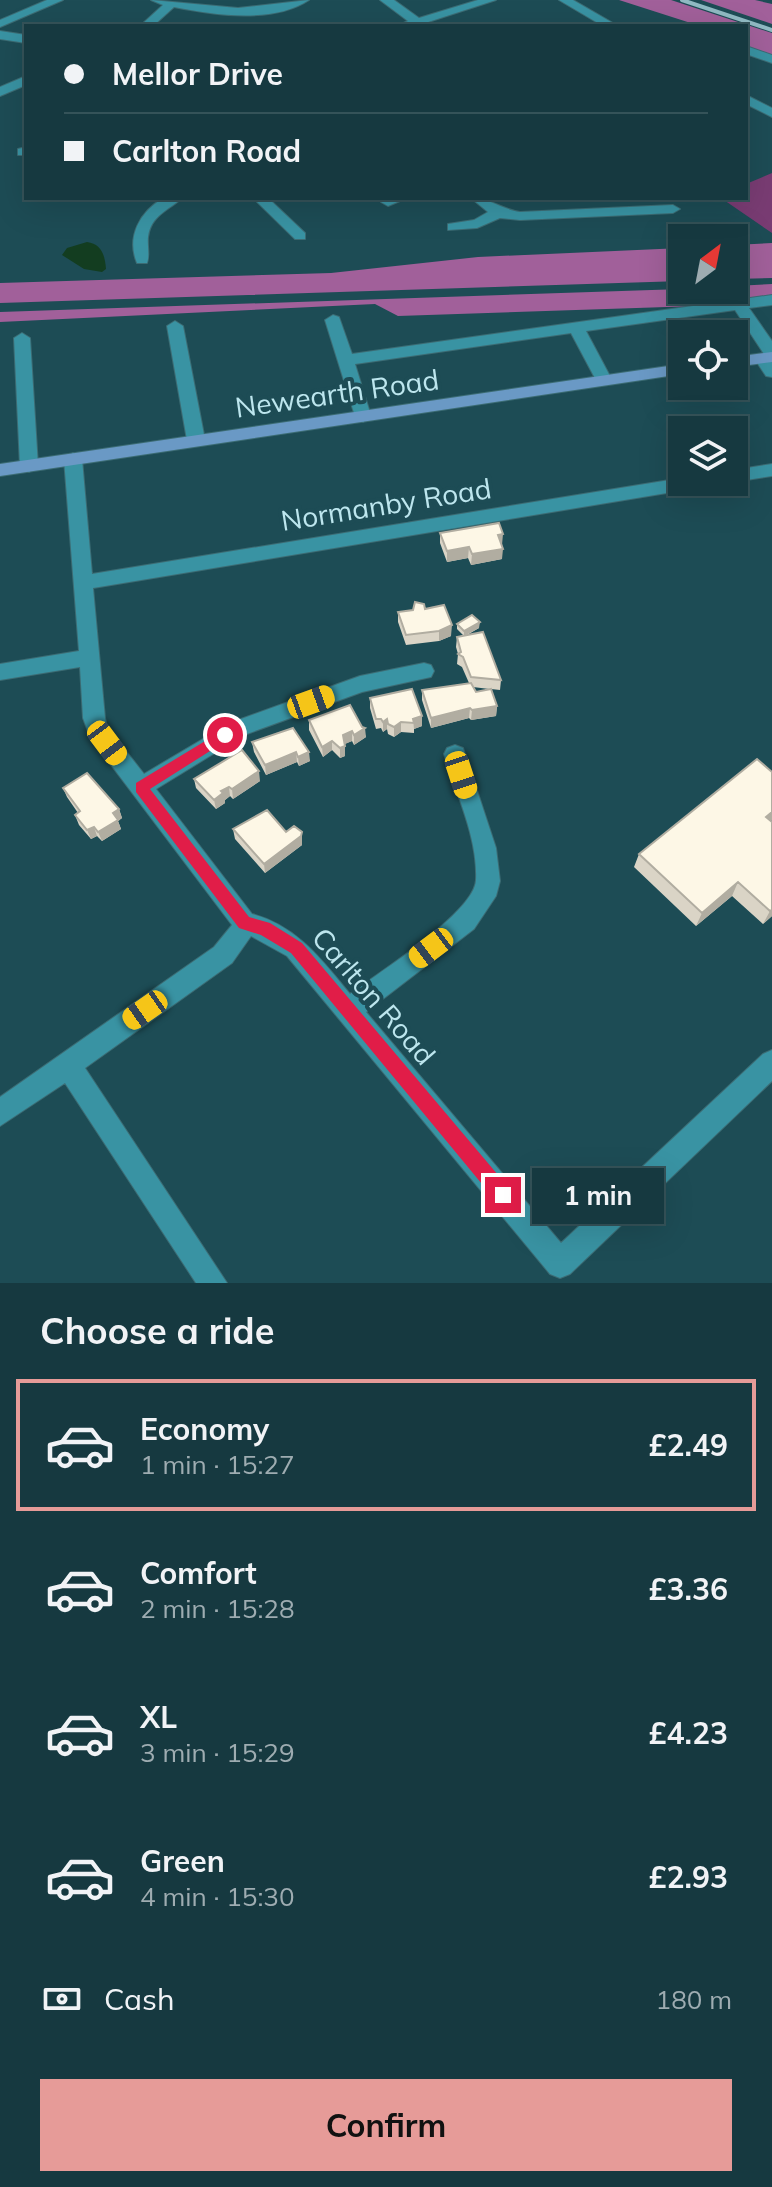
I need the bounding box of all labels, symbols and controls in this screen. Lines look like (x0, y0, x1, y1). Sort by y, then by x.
text: Mellor Drive (112, 55, 283, 93)
text: Carlton Road (112, 132, 301, 170)
north arrow (668, 224, 748, 304)
map controls (668, 224, 748, 496)
button: locate (668, 320, 748, 400)
street label: Newearth Road (233, 361, 441, 425)
button: layers (668, 416, 748, 496)
street label: Normanby Road (278, 470, 494, 538)
car (284, 683, 338, 721)
car (83, 717, 131, 769)
route start (207, 717, 243, 753)
car (442, 748, 480, 802)
street label: Carlton Road (305, 920, 443, 1072)
car (405, 924, 457, 972)
car (118, 986, 172, 1034)
callout: 1 min (531, 1167, 663, 1223)
route end (485, 1177, 521, 1213)
text: 1 min (564, 1179, 632, 1212)
text: Choose a ride (40, 1308, 274, 1353)
icon: car (44, 1409, 116, 1481)
text: Economy (140, 1410, 269, 1448)
text: £2.49 (649, 1426, 728, 1464)
text: 1 min · 15:27 (140, 1448, 295, 1481)
icon: car (44, 1553, 116, 1625)
text: Comfort (140, 1554, 257, 1592)
text: £3.36 (649, 1570, 728, 1608)
text: 2 min · 15:28 (140, 1592, 295, 1625)
icon: car (44, 1697, 116, 1769)
text: XL (140, 1698, 177, 1736)
text: £4.23 (649, 1714, 728, 1752)
text: 3 min · 15:29 (140, 1736, 295, 1769)
icon: car (44, 1841, 116, 1913)
text: Green (140, 1842, 225, 1880)
text: £2.93 (649, 1858, 728, 1896)
text: 4 min · 15:30 (140, 1880, 295, 1913)
icon: cash (40, 1977, 84, 2021)
text: Cash (104, 1980, 175, 2018)
text: 180 m (656, 1983, 732, 2016)
button: Confirm (40, 2079, 732, 2171)

